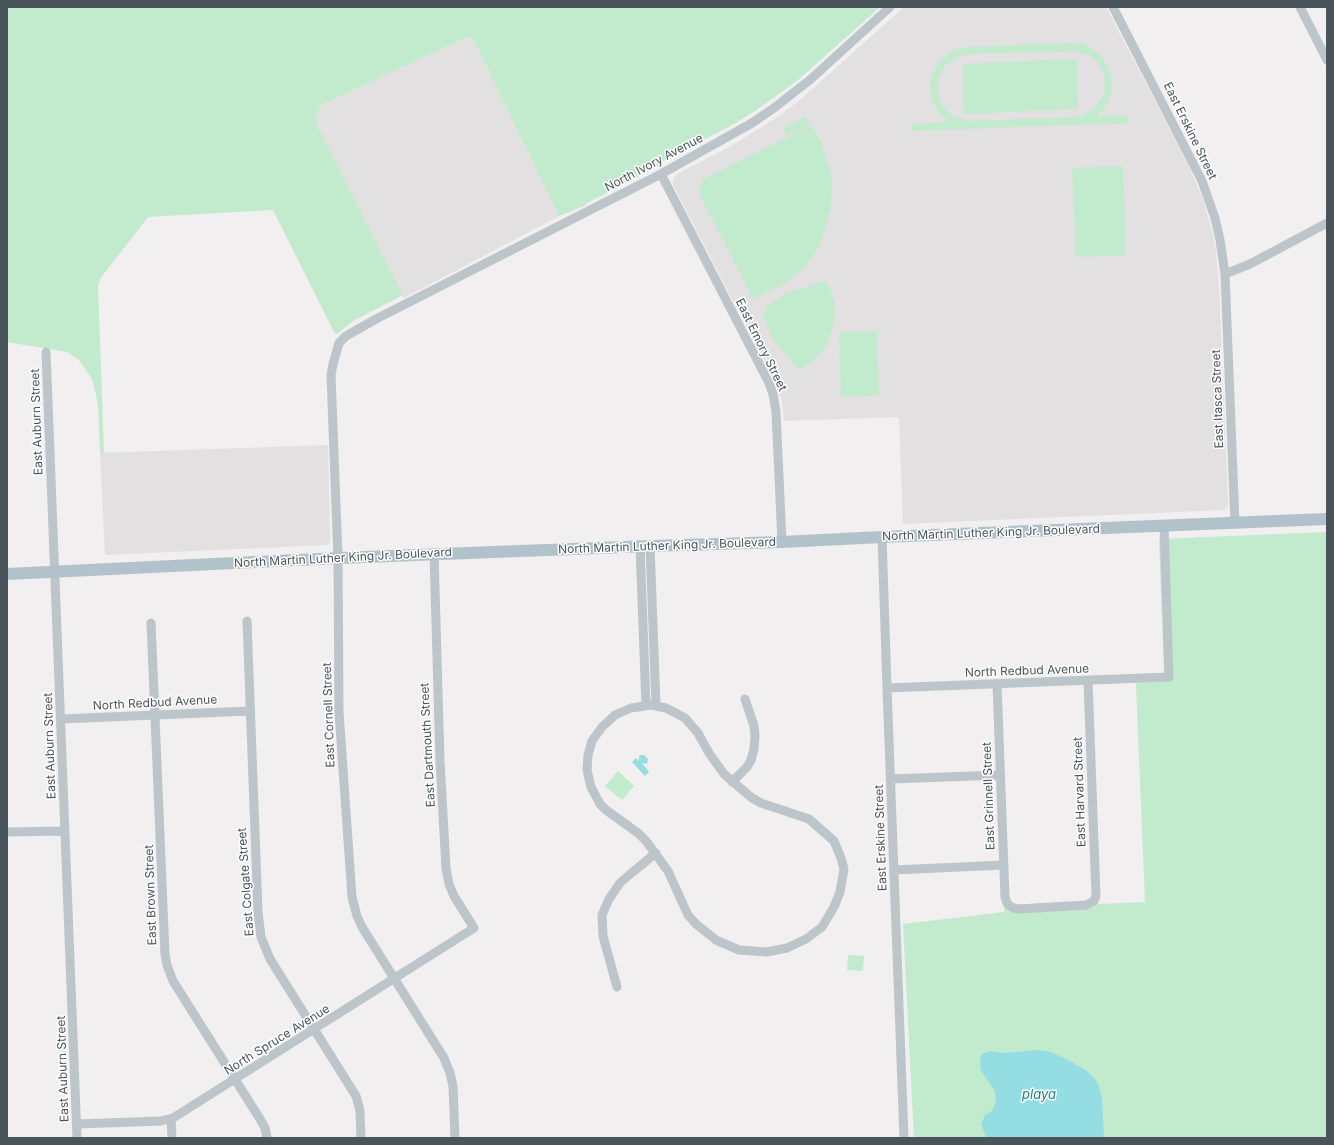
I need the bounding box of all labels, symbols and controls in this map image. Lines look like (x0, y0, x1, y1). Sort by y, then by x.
street label: East Erskine Street (1160, 80, 1220, 182)
street label: North Ivory Avenue (602, 131, 706, 195)
street label: East Emory Street (732, 296, 790, 394)
street label: East Itasca Street (1209, 349, 1227, 449)
street label: East Auburn Street (28, 369, 46, 475)
street label: North Martin Luther King Jr. Boulevard (882, 522, 1100, 544)
street label: North Martin Luther King Jr. Boulevard (558, 535, 776, 557)
street label: North Martin Luther King Jr. Boulevard (234, 545, 452, 571)
street label: East Cornell Street (320, 662, 338, 768)
street label: North Redbud Avenue (965, 662, 1089, 680)
street label: East Dartmouth Street (418, 682, 438, 808)
street label: East Auburn Street (41, 693, 59, 799)
street label: North Redbud Avenue (92, 693, 218, 713)
street label: East Harvard Street (1071, 737, 1089, 847)
street label: East Grinnell Street (980, 742, 998, 850)
street label: East Erskine Street (872, 785, 890, 891)
street label: East Colgate Street (235, 827, 257, 937)
street label: East Brown Street (142, 844, 160, 946)
street label: North Spruce Avenue (222, 1002, 332, 1078)
street label: East Auburn Street (54, 1016, 72, 1122)
water label: playa (1022, 1087, 1056, 1103)

